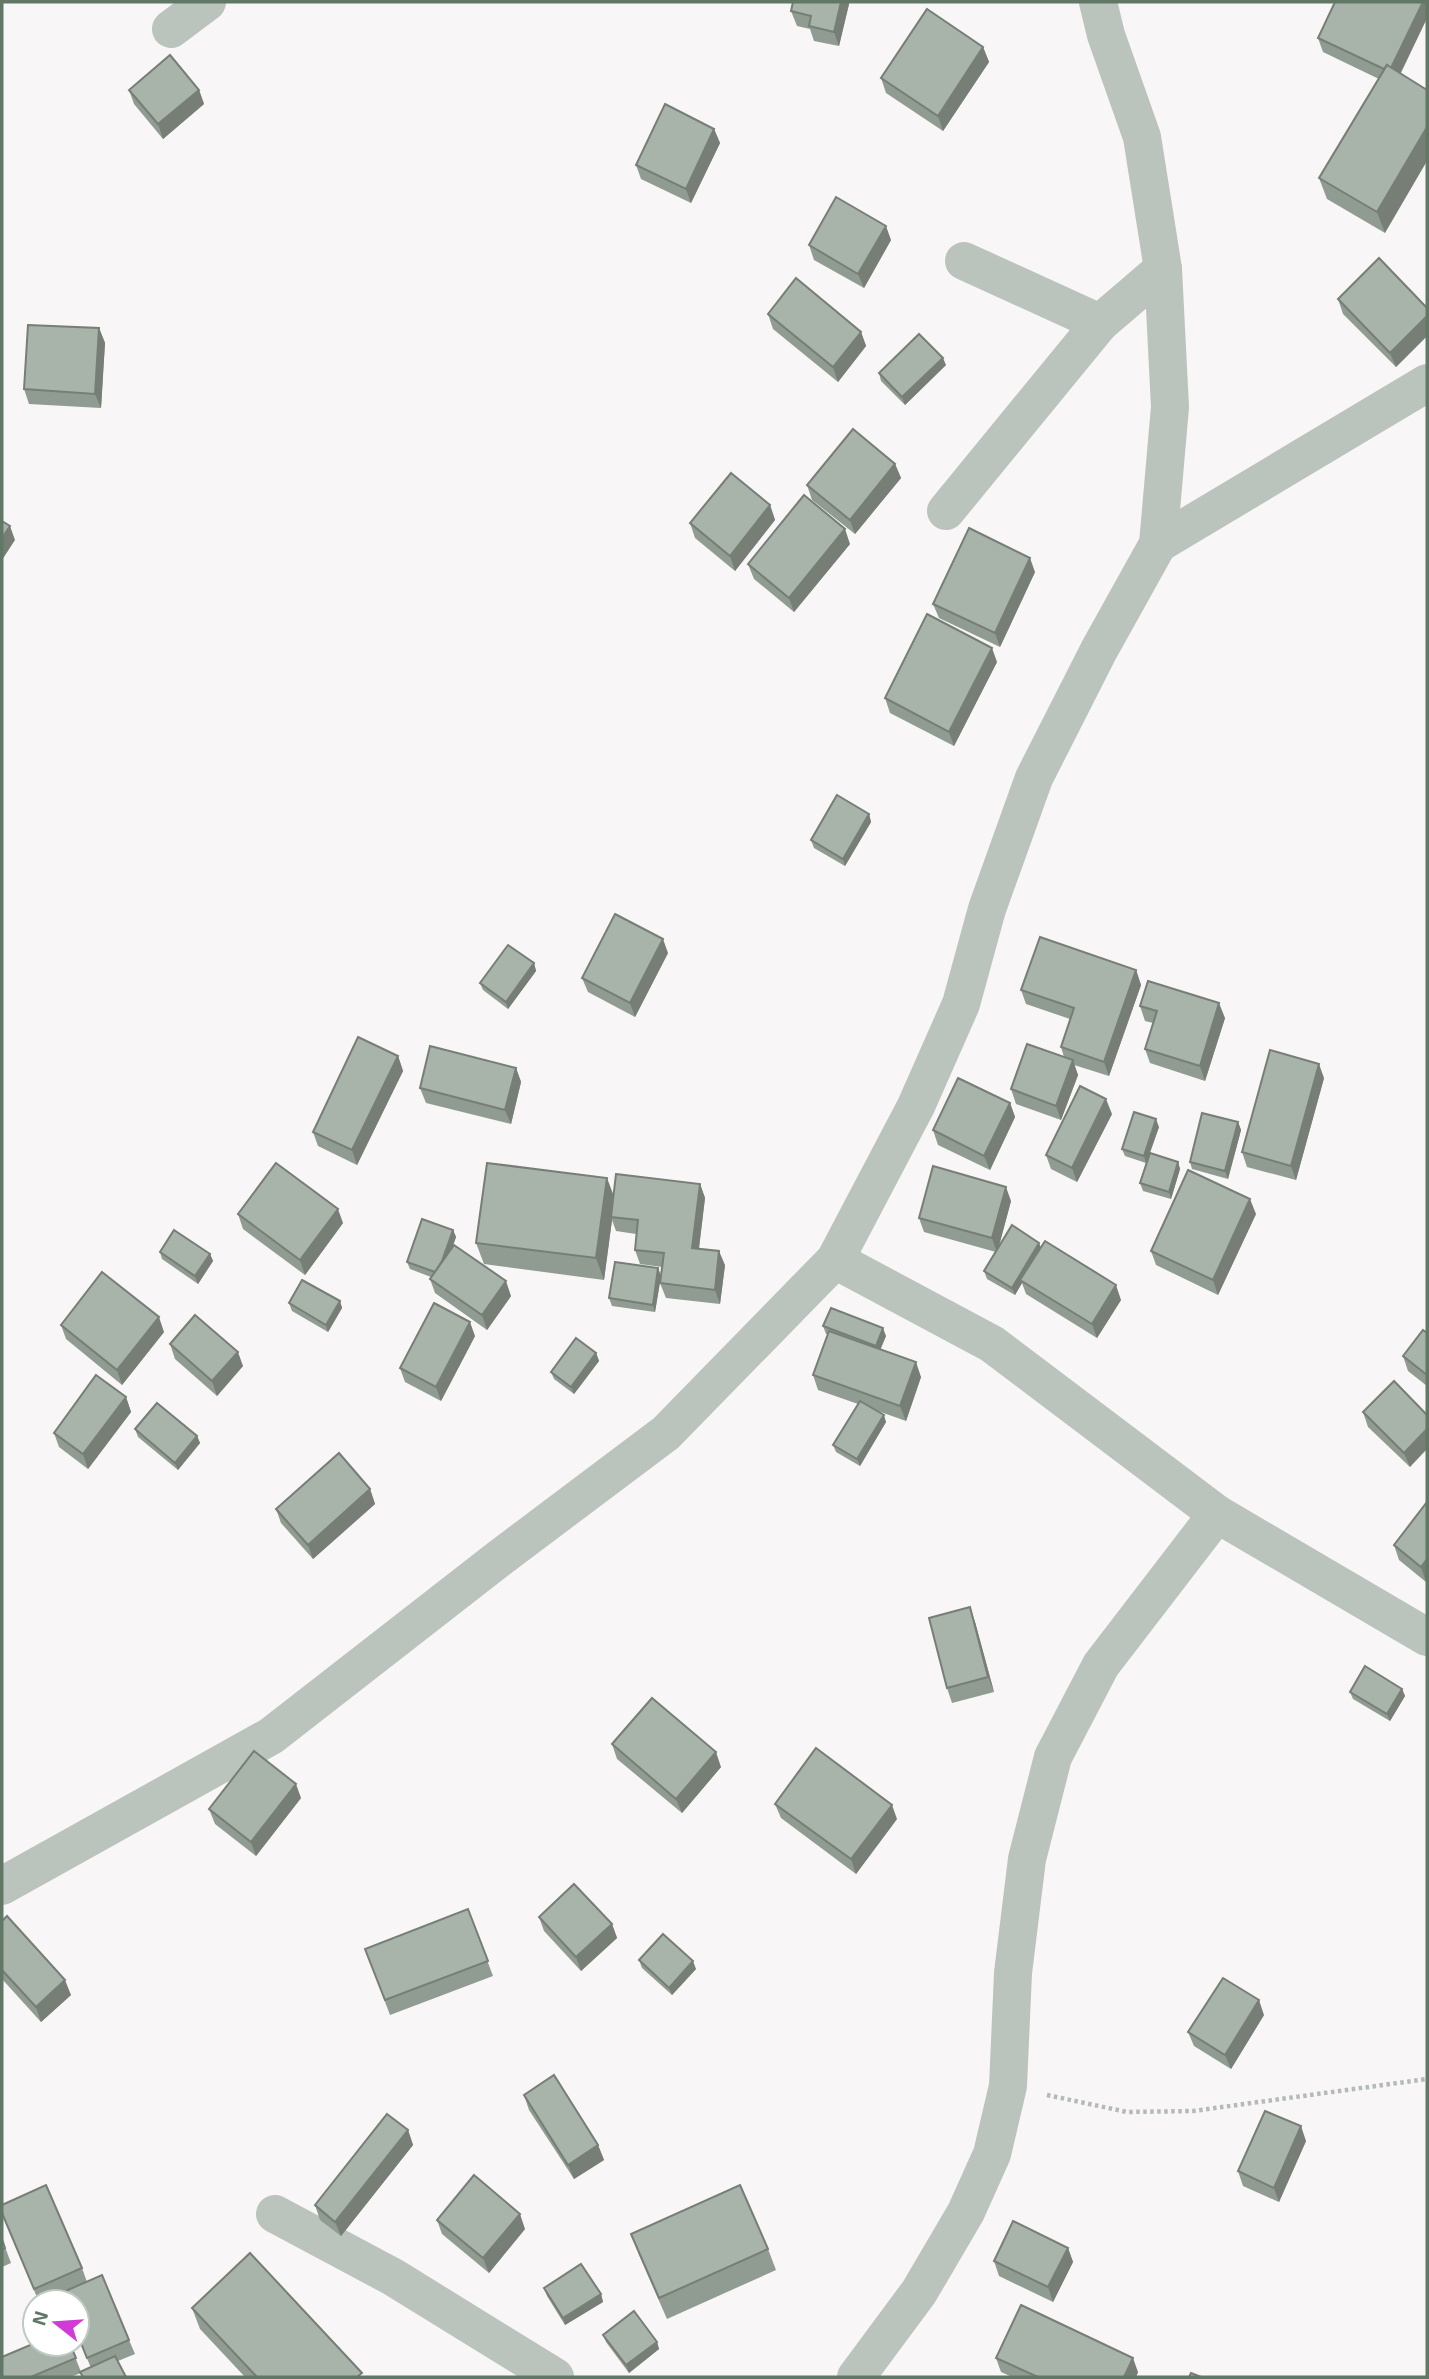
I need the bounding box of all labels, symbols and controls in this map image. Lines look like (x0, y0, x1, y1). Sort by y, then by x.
north arrow (21, 2288, 91, 2358)
text: N (26, 2308, 52, 2328)

